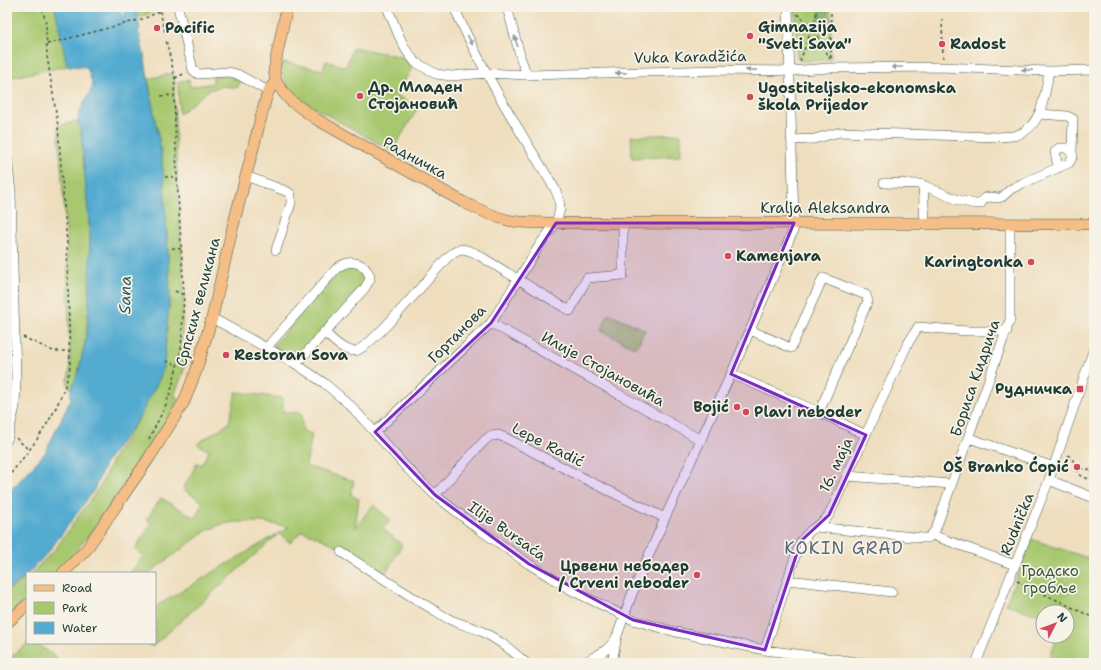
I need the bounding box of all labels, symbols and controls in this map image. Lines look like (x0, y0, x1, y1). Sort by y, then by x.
place label: Gimnazija "Sveti Sava" (758, 17, 852, 54)
place label: Pacific (165, 18, 215, 38)
marker: Pacific (152, 23, 162, 33)
marker: Gimnazija "Sveti Sava" (745, 31, 755, 41)
place label: Radost (950, 34, 1006, 54)
one-way arrow (466, 35, 473, 46)
one-way arrow (513, 35, 519, 47)
marker: Radost (937, 39, 947, 49)
street label: Vuka Karadžića (633, 46, 747, 68)
one-way arrow (890, 64, 903, 70)
one-way arrow (744, 67, 757, 73)
one-way arrow (1020, 67, 1033, 73)
one-way arrow (615, 69, 627, 76)
place label: Др. Младен Стојановић (368, 77, 463, 114)
place label: Ugostiteljsko-ekonomska škola Prijedor (758, 78, 957, 115)
marker: Др. Младен Стојановић (355, 91, 365, 101)
marker: Ugostiteljsko-ekonomska škola Prijedor (745, 92, 755, 102)
street label: Радничка (379, 132, 451, 184)
street label: Kralja Aleksandra (760, 198, 891, 218)
street label: Српских великана (171, 234, 225, 369)
place label: Kamenjara (736, 246, 822, 266)
marker: Kamenjara (723, 251, 733, 261)
place label: Karingtonka (924, 252, 1024, 272)
marker: Karingtonka (1026, 257, 1036, 267)
water label: Sana (114, 276, 136, 314)
street label: Гортанова (424, 300, 491, 367)
street label: Бориса Kидрича (946, 316, 1005, 439)
street label: Илије Стојановића (538, 327, 669, 412)
place label: Restoran Sova (234, 345, 349, 365)
marker: Restoran Sova (221, 350, 231, 360)
place label: Рудничка (995, 379, 1073, 399)
marker: Рудничка (1075, 384, 1085, 394)
place label: Bojić (693, 397, 729, 417)
marker: Bojić (732, 402, 742, 412)
place label: Plavi neboder (754, 402, 862, 422)
marker: Plavi neboder (741, 407, 751, 417)
street label: Lepe Radić (508, 418, 588, 472)
street label: 16. маја (815, 434, 858, 496)
place label: OŠ Branko Ćopić (943, 456, 1069, 477)
marker: OŠ Branko Ćopić (1072, 462, 1082, 472)
street label: Rudnička (995, 489, 1039, 558)
street label: Ilije Bursaća (464, 497, 551, 566)
district label: KOKIN GRAD (784, 537, 904, 559)
place label: Црвени небодер / Crveni neboder (558, 556, 689, 593)
park label: Градско гробље (1021, 561, 1079, 598)
marker: Црвени небодер / Crveni neboder (692, 570, 702, 580)
legend (26, 572, 156, 644)
text: Road (62, 580, 93, 596)
text: Park (62, 600, 88, 616)
north arrow (1035, 604, 1075, 644)
text: N (1054, 609, 1071, 626)
text: Water (62, 620, 98, 636)

